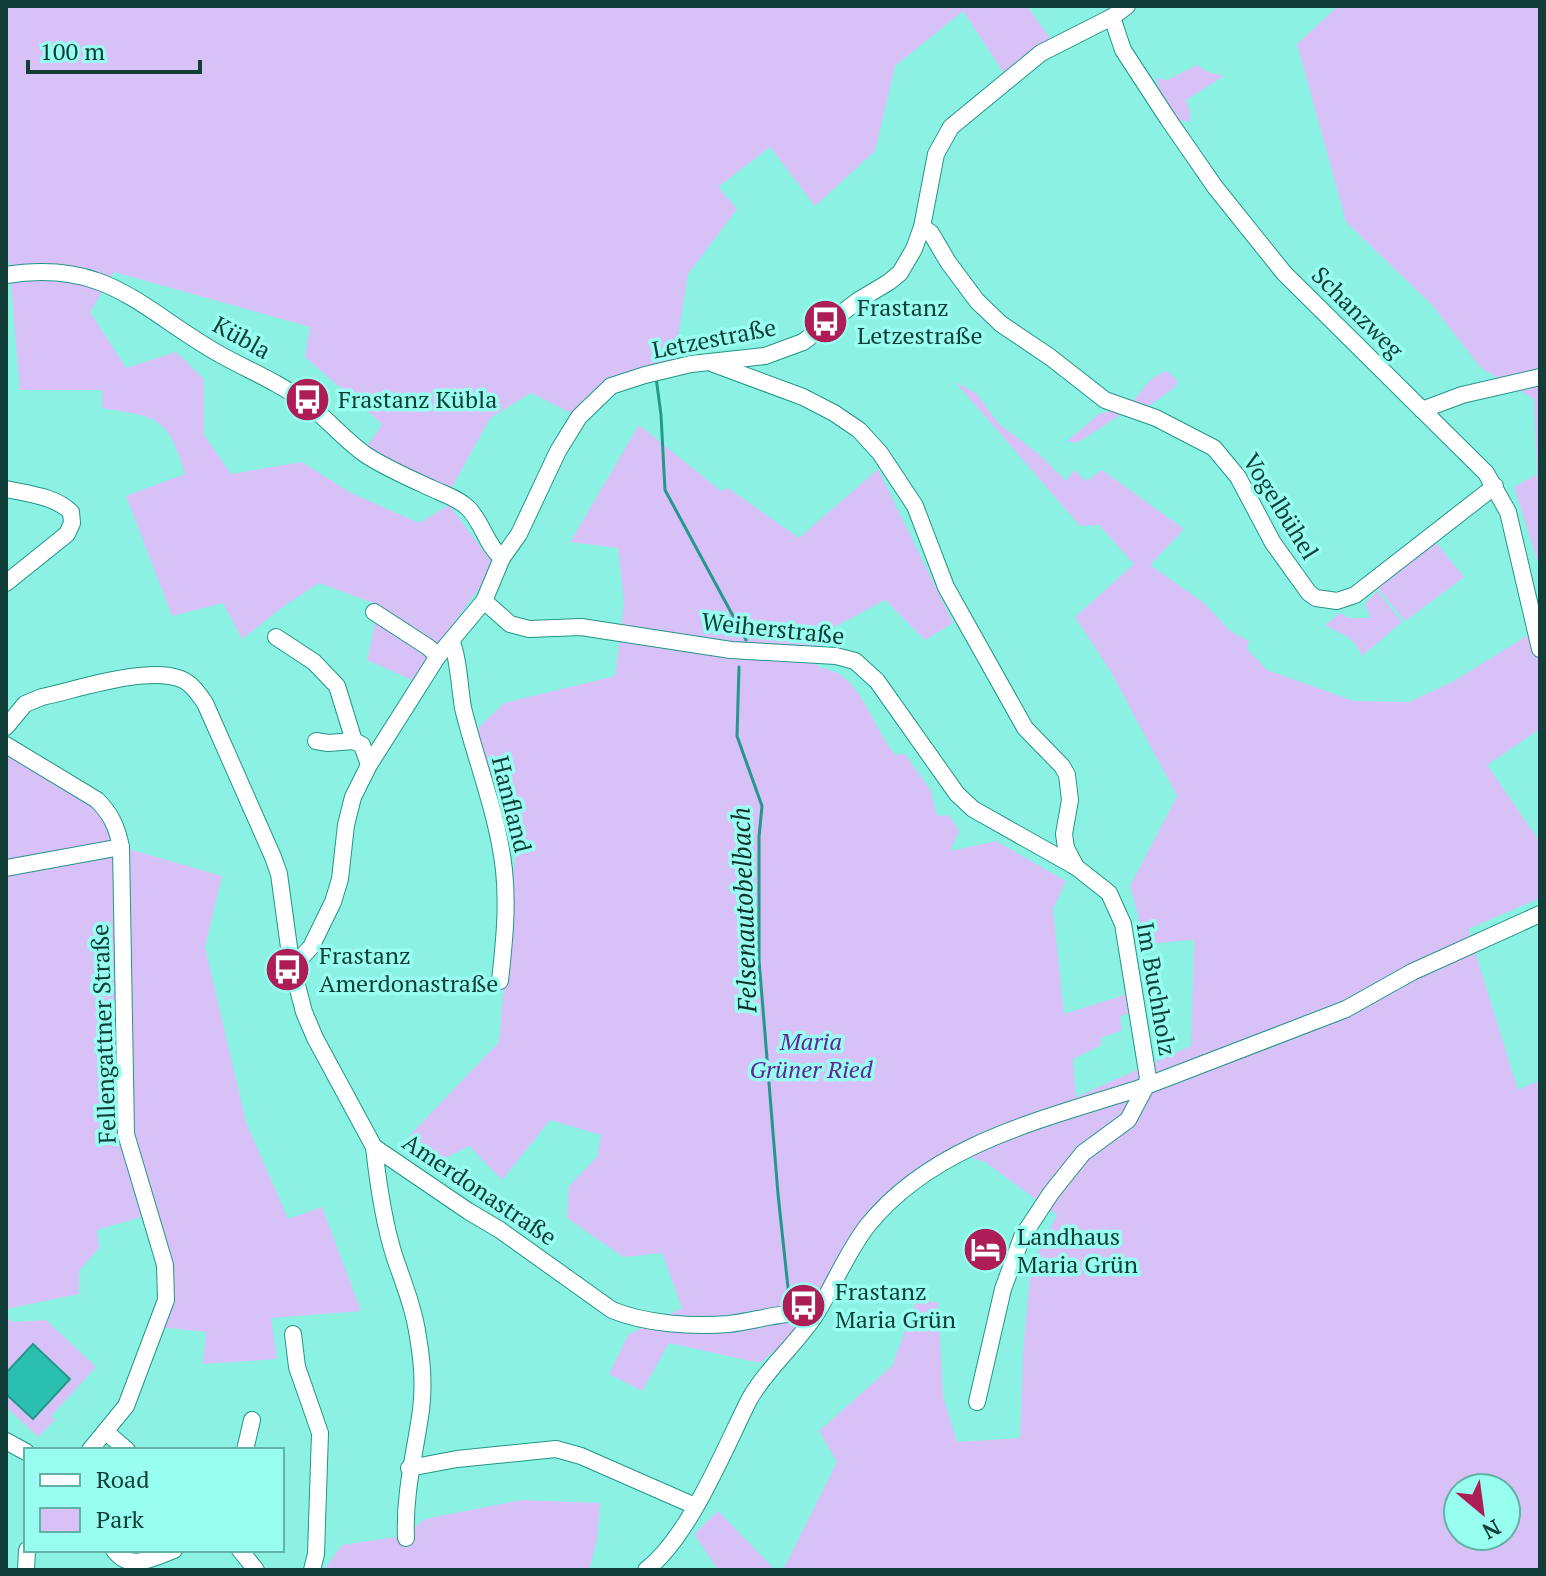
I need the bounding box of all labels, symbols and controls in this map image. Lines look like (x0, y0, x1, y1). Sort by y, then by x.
scale bar (28, 24, 200, 74)
text: 100 m (40, 35, 105, 67)
street label: Schanzweg (1305, 259, 1411, 365)
place label: Frastanz Letzestraße (857, 291, 983, 351)
bus stop icon: Frastanz Letzestraße (802, 297, 850, 345)
street label: Kübla (207, 308, 277, 366)
street label: Letzestraße (649, 310, 779, 366)
bus stop icon: Frastanz Kübla (283, 375, 331, 423)
place label: Frastanz Kübla (338, 383, 497, 415)
street label: Vogelbühel (1236, 447, 1326, 565)
street label: Weiherstraße (700, 605, 846, 651)
street label: Hanfland (485, 752, 539, 856)
water label: Felsenautobelbach (722, 807, 764, 1014)
street label: Im Buchholz (1130, 920, 1184, 1058)
street label: Fellengattner Straße (83, 923, 123, 1145)
place label: Frastanz Amerdonastraße (319, 939, 498, 999)
bus stop icon: Frastanz Amerdonastraße (264, 945, 312, 993)
park label: Maria Grüner Ried (749, 1025, 874, 1085)
street label: Amerdonastraße (397, 1126, 563, 1252)
place label: Landhaus Maria Grün (1017, 1220, 1138, 1280)
hotel icon: Landhaus Maria Grün (962, 1226, 1010, 1274)
place label: Frastanz Maria Grün (835, 1275, 956, 1335)
bus stop icon: Frastanz Maria Grün (780, 1281, 828, 1329)
legend (24, 1448, 284, 1552)
text: Road (96, 1463, 150, 1495)
north arrow (1442, 1472, 1522, 1552)
text: Park (96, 1503, 145, 1535)
text: N (1477, 1513, 1506, 1547)

